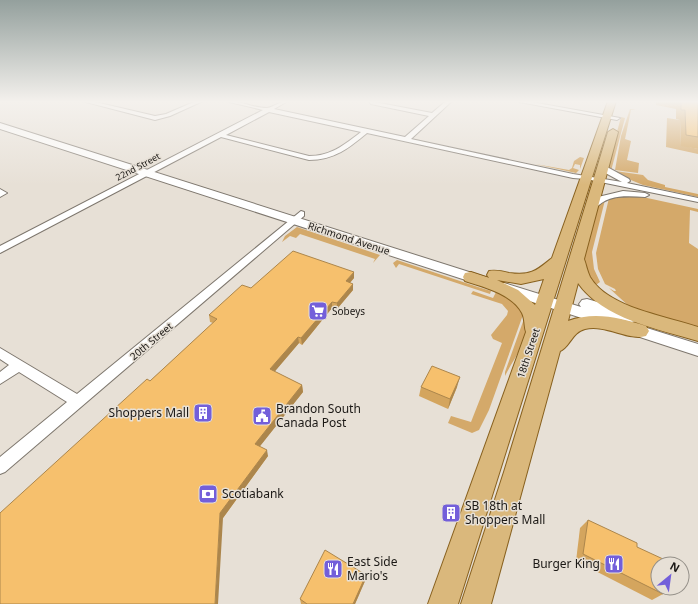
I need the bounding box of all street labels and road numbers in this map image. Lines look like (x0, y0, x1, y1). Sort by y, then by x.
street label: 22nd Street (113, 149, 163, 184)
street label: Richmond Avenue (306, 218, 392, 258)
street label: 20th Street (127, 319, 176, 363)
street label: 18th Street (513, 326, 543, 380)

